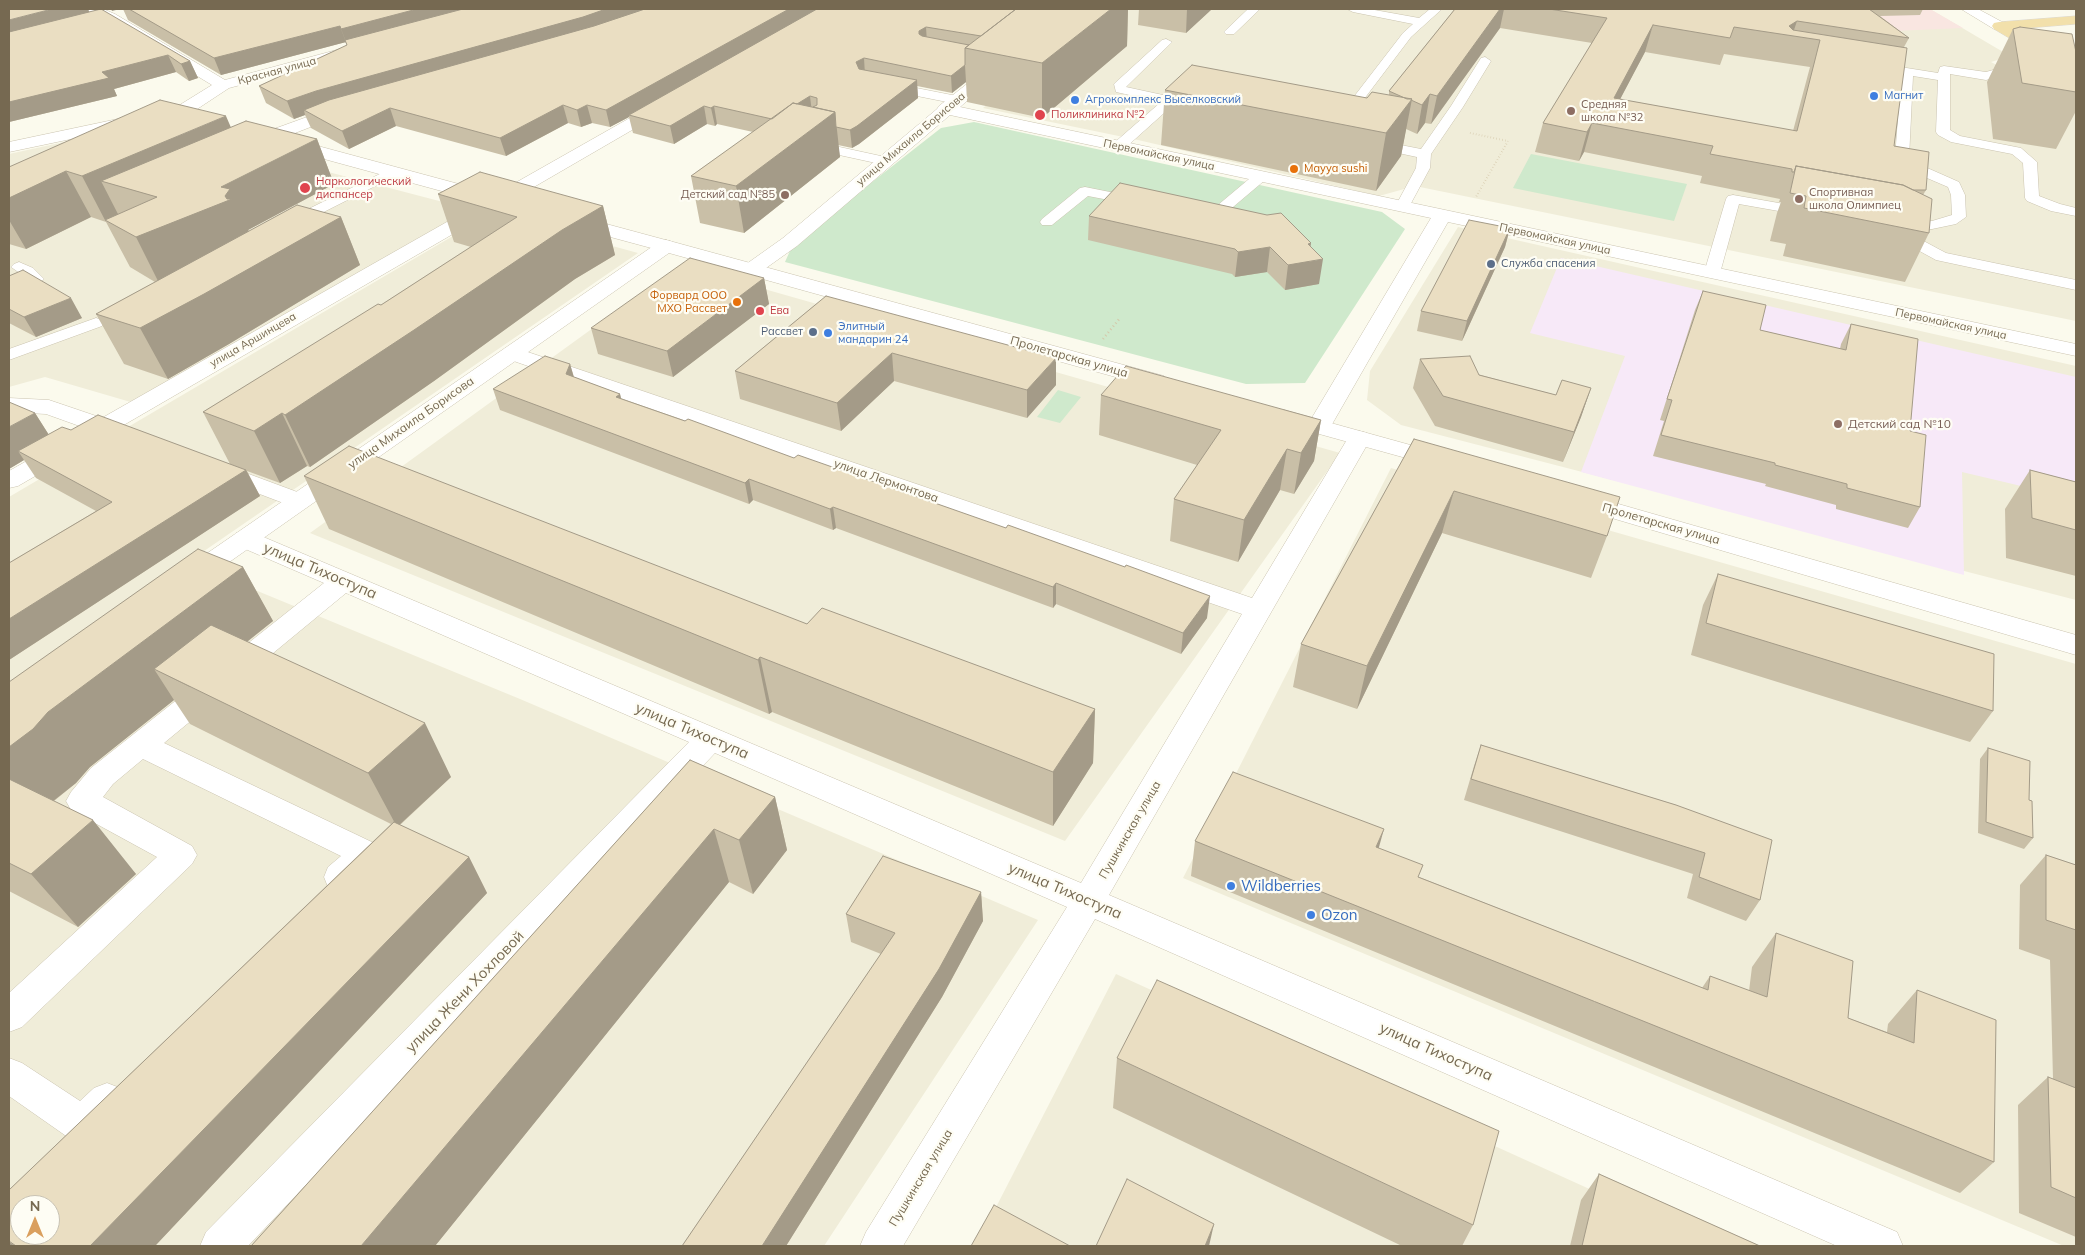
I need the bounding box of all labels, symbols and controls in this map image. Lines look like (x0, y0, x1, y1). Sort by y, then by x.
street label: Красная улица (236, 54, 318, 88)
place label: Магнит (1884, 89, 1923, 103)
street label: улица Михаила Борисова (854, 90, 968, 188)
marker: Магнит (1868, 90, 1880, 102)
place label: Агрокомплекс Выселковский (1085, 93, 1241, 107)
marker: Агрокомплекс Выселковский (1069, 94, 1081, 106)
place label: Средняя школа №32 (1581, 98, 1643, 124)
marker: Средняя школа №32 (1565, 105, 1577, 117)
marker: Поликлиника №2 (1033, 108, 1047, 122)
place label: Поликлиника №2 (1051, 108, 1145, 122)
street label: Первомайская улица (1102, 137, 1216, 173)
place label: Mayya sushi (1304, 162, 1367, 176)
marker: Mayya sushi (1288, 163, 1300, 175)
place label: Наркологический диспансер (316, 175, 411, 201)
marker: Наркологический диспансер (298, 181, 312, 195)
place label: Спортивная школа Олимпиец (1809, 186, 1901, 212)
place label: Детский сад №85 (681, 188, 775, 202)
marker: Детский сад №85 (779, 189, 791, 201)
marker: Спортивная школа Олимпиец (1793, 193, 1805, 205)
street label: Первомайская улица (1498, 221, 1612, 257)
place label: Служба спасения (1501, 257, 1595, 271)
marker: Служба спасения (1485, 258, 1497, 270)
place label: Форвард ООО МХО Рассвет (650, 289, 727, 315)
marker: Форвард ООО МХО Рассвет (731, 296, 743, 308)
place label: Ева (770, 304, 789, 318)
marker: Ева (754, 305, 766, 317)
street label: Первомайская улица (1894, 306, 2008, 342)
street label: улица Аршинцева (207, 310, 299, 370)
place label: Элитный мандарин 24 (838, 320, 908, 346)
place label: Рассвет (761, 325, 803, 339)
marker: Рассвет (807, 326, 819, 338)
marker: Элитный мандарин 24 (822, 327, 834, 339)
street label: Пролетарская улица (1009, 333, 1129, 381)
street label: улица Михаила Борисова (345, 374, 477, 472)
place label: Детский сад №10 (1848, 417, 1951, 431)
marker: Детский сад №10 (1832, 418, 1844, 430)
street label: улица Лермонтова (832, 456, 940, 506)
street label: Пролетарская улица (1601, 500, 1721, 548)
street label: улица Тихоступа (260, 539, 380, 603)
street label: улица Тихоступа (632, 699, 752, 763)
street label: Пушкинская улица (1096, 778, 1164, 882)
street label: улица Тихоступа (1005, 859, 1125, 923)
place label: Wildberries (1241, 877, 1321, 895)
marker: Wildberries (1225, 880, 1237, 892)
place label: Ozon (1321, 906, 1358, 924)
marker: Ozon (1305, 909, 1317, 921)
street label: улица Жени Хохловой (402, 927, 528, 1057)
street label: улица Тихоступа (1377, 1019, 1495, 1085)
street label: Пушкинская улица (886, 1127, 956, 1229)
north arrow (10, 1195, 60, 1245)
text: N (30, 1197, 40, 1215)

